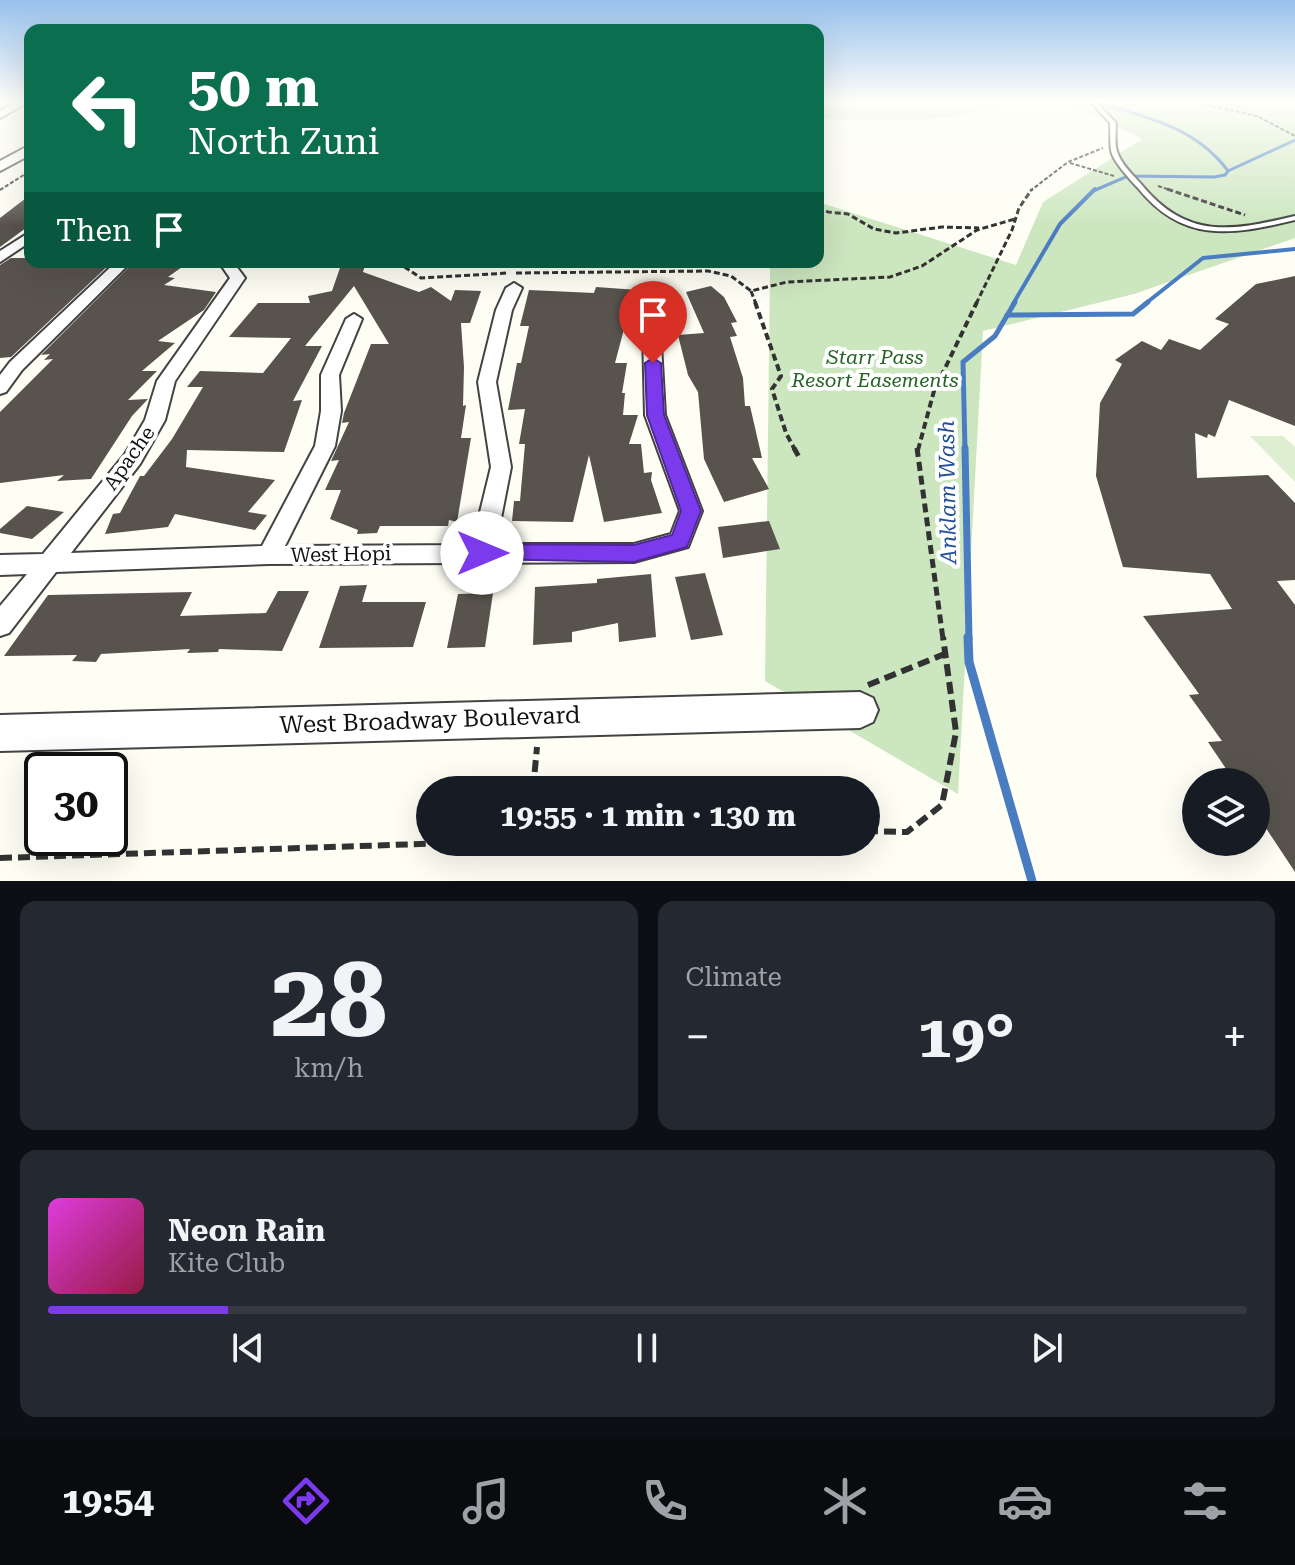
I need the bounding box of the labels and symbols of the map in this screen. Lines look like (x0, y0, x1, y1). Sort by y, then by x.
pin (619, 281, 687, 363)
park label: Starr Pass Resort Easements (791, 345, 958, 392)
water label: Anklam Wash (934, 420, 961, 566)
street label: Apache (98, 421, 160, 495)
position arrow (440, 511, 524, 595)
street label: West Hopi (290, 541, 392, 567)
street label: West Broadway Boulevard (279, 701, 581, 739)
speed limit sign: 30 (24, 752, 128, 856)

